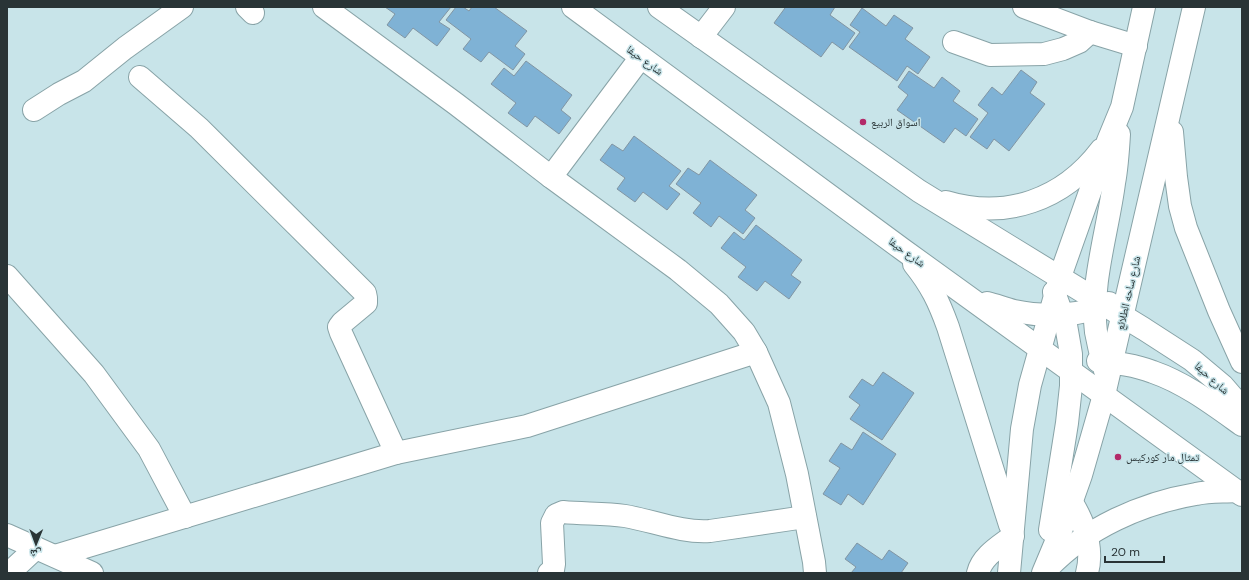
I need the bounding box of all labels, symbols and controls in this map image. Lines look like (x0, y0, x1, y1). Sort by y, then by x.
street label: شارع حيفا (624, 42, 666, 78)
place label: اسواق الربيع (871, 115, 920, 129)
marker: اسواق الربيع (858, 117, 868, 127)
street label: شارع حيفا (886, 234, 928, 270)
street label: شارع ساحه الطلائع (1113, 255, 1143, 331)
street label: شارع حيفا (1192, 359, 1232, 397)
place label: تمثال مار كوركيس (1126, 450, 1200, 464)
marker: تمثال مار كوركيس (1113, 452, 1123, 462)
north arrow (16, 524, 56, 564)
scale bar (1105, 538, 1164, 564)
text: 20 m (1111, 544, 1140, 560)
text: ش (30, 546, 42, 561)

